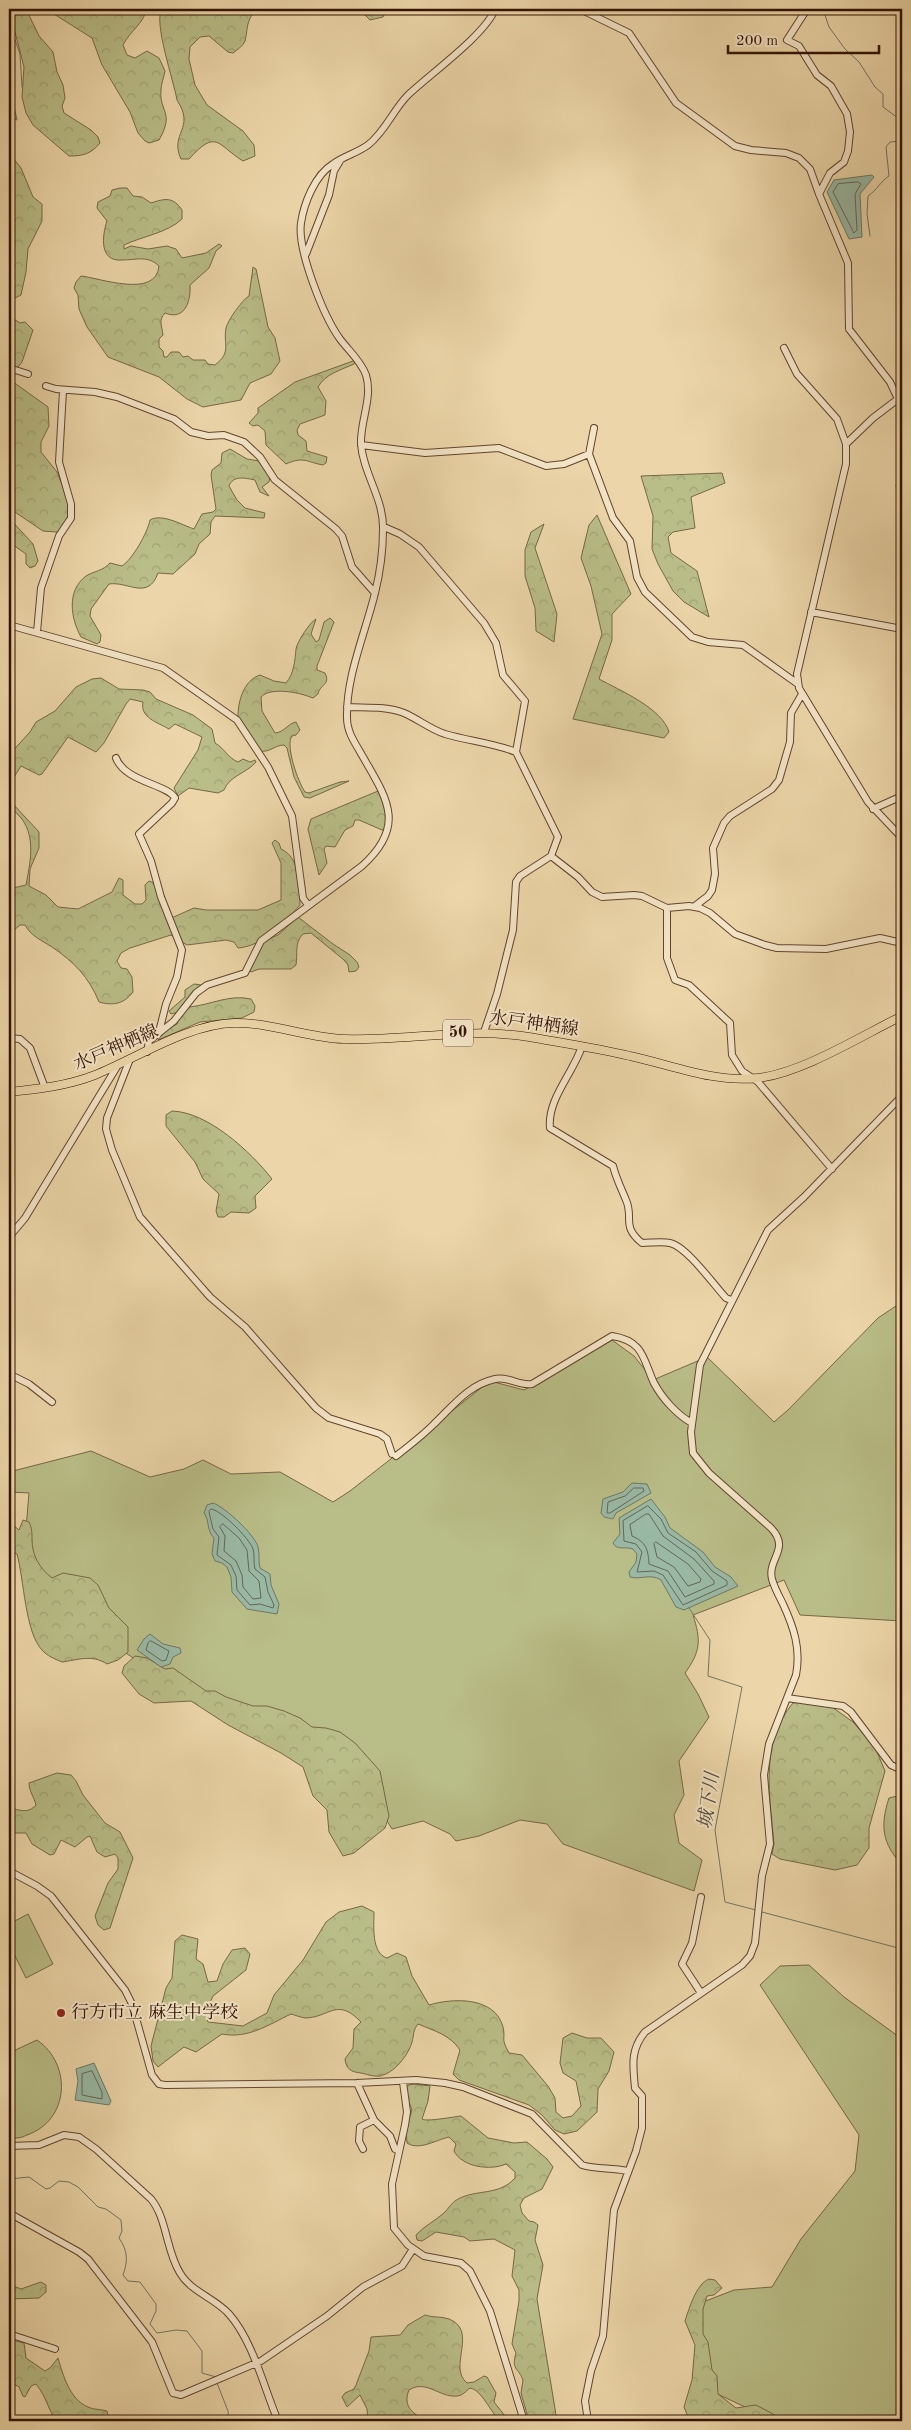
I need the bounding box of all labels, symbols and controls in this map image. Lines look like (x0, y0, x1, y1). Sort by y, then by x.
scale bar (728, 22, 880, 54)
text: 200 m (736, 34, 778, 49)
street label: 水戸神栖線 (488, 1007, 580, 1039)
street label: 水戸神栖線 (70, 1020, 161, 1074)
road number: 50 (443, 1020, 473, 1046)
water label: 城下川 (695, 1769, 724, 1831)
place label: 行方市立 麻生中学校 (71, 2002, 238, 2022)
marker: 行方市立 麻生中学校 (55, 2007, 67, 2019)

